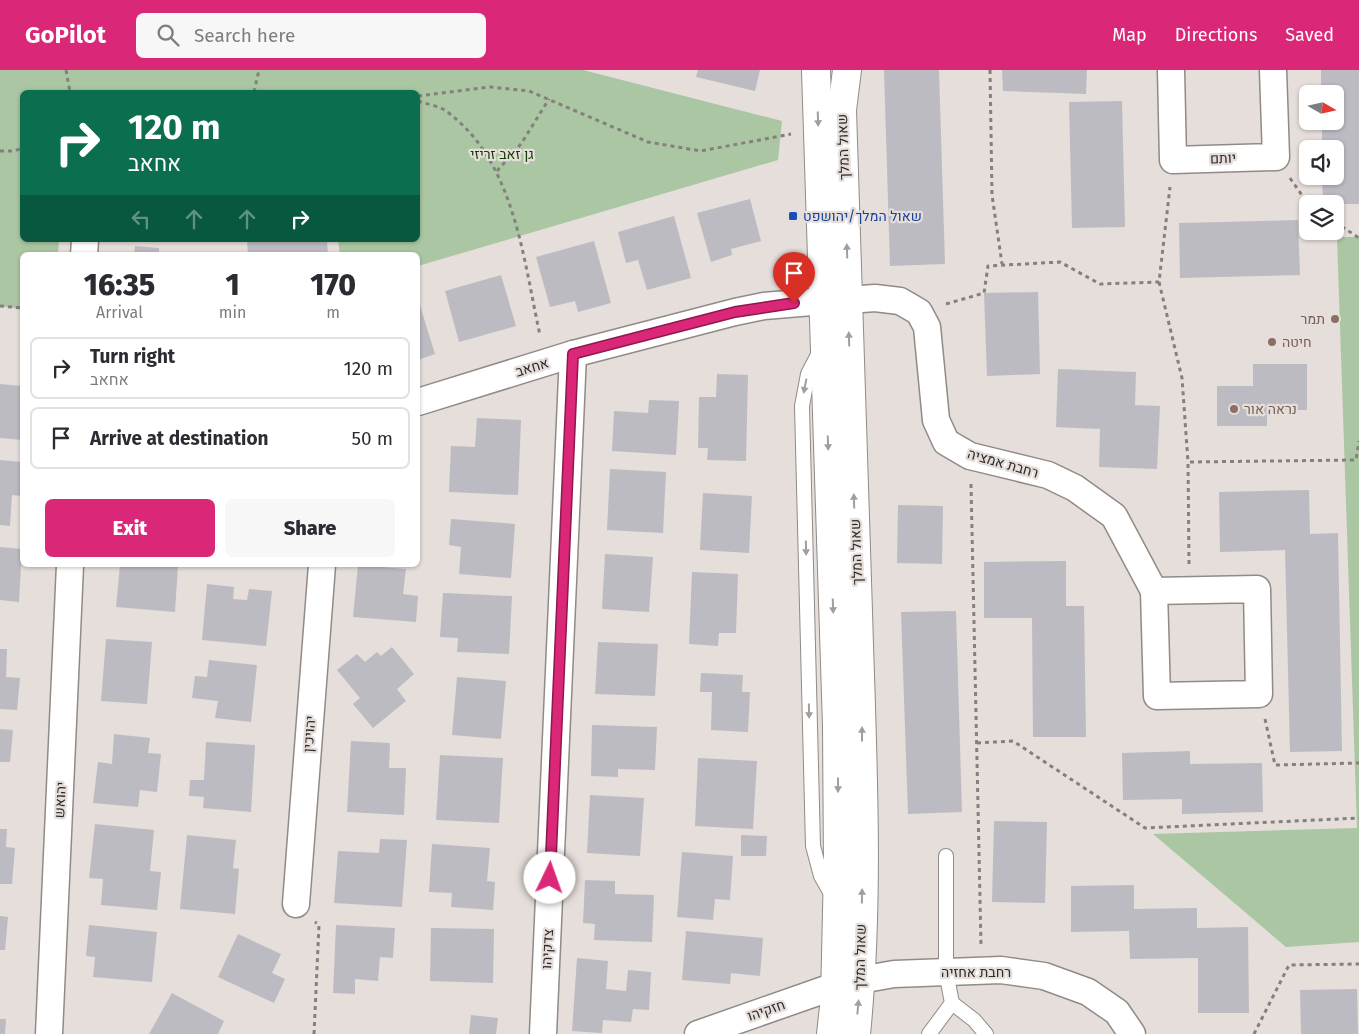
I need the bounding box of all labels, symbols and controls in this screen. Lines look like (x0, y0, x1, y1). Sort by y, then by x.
search box (136, 13, 486, 58)
text: GoPilot (25, 21, 106, 49)
icon: search (154, 21, 182, 49)
text: Search here (194, 24, 295, 47)
text: Map (1112, 24, 1147, 46)
text: Directions (1175, 24, 1257, 46)
text: Saved (1285, 24, 1334, 46)
north arrow (1299, 85, 1344, 130)
map controls (1299, 85, 1344, 240)
text: 120 m (128, 106, 221, 148)
icon: right (45, 110, 110, 175)
one-way arrow (814, 111, 822, 127)
street label: שאול המלך (834, 114, 853, 180)
button: sound (1299, 140, 1344, 185)
park label: גן זאב זריזי (470, 146, 534, 163)
text: אחאב (128, 150, 181, 177)
street label: יותם (1210, 150, 1236, 167)
button: layers (1299, 195, 1344, 240)
icon: left (127, 205, 155, 233)
icon: ahead (180, 205, 208, 233)
icon: ahead (233, 205, 261, 233)
icon: right (286, 205, 314, 233)
place label: שאול המלך/יהושפט (803, 208, 922, 225)
marker: שאול המלך/יהושפט (787, 210, 799, 222)
one-way arrow (842, 243, 850, 259)
pin (773, 252, 815, 303)
icon: arrive (780, 259, 808, 287)
text: 16:35 (84, 267, 155, 303)
text: 1 (226, 267, 240, 303)
text: 170 (310, 267, 356, 303)
text: Arrival (96, 303, 143, 322)
text: min (219, 303, 246, 322)
text: m (326, 303, 340, 322)
place label: תמר (1301, 311, 1325, 328)
marker: תמר (1329, 313, 1341, 325)
one-way arrow (845, 331, 853, 347)
place label: חיטה (1282, 334, 1312, 351)
marker: חיטה (1266, 336, 1278, 348)
text: Turn right (90, 345, 175, 368)
icon: right (47, 354, 75, 382)
street label: אחאב (513, 354, 551, 381)
text: 120 m (343, 357, 393, 380)
text: אחאב (90, 370, 129, 389)
one-way arrow (801, 379, 809, 395)
place label: נראה אור (1244, 401, 1297, 418)
marker: נראה אור (1228, 403, 1240, 415)
icon: arrive (47, 424, 75, 452)
text: Arrive at destination (90, 427, 269, 450)
text: 50 m (352, 427, 393, 450)
one-way arrow (824, 435, 832, 451)
street label: רחבת אמציה (965, 445, 1040, 482)
one-way arrow (850, 493, 858, 509)
button: Exit (45, 499, 215, 557)
button: Share (225, 499, 395, 557)
street label: שאול המלך (847, 519, 866, 585)
one-way arrow (802, 541, 810, 557)
one-way arrow (830, 598, 838, 614)
one-way arrow (806, 703, 814, 719)
street label: יהויכין (300, 715, 319, 753)
one-way arrow (858, 725, 866, 741)
one-way arrow (834, 778, 842, 794)
street label: יהואש (51, 781, 70, 819)
position arrow (523, 851, 575, 903)
one-way arrow (858, 888, 866, 904)
street label: שאול המלך (851, 924, 870, 990)
street label: צדקיהו (538, 928, 557, 970)
street label: רחבת אחזיה (941, 964, 1011, 981)
street label: חזקיהו (745, 996, 787, 1025)
one-way arrow (854, 999, 862, 1015)

